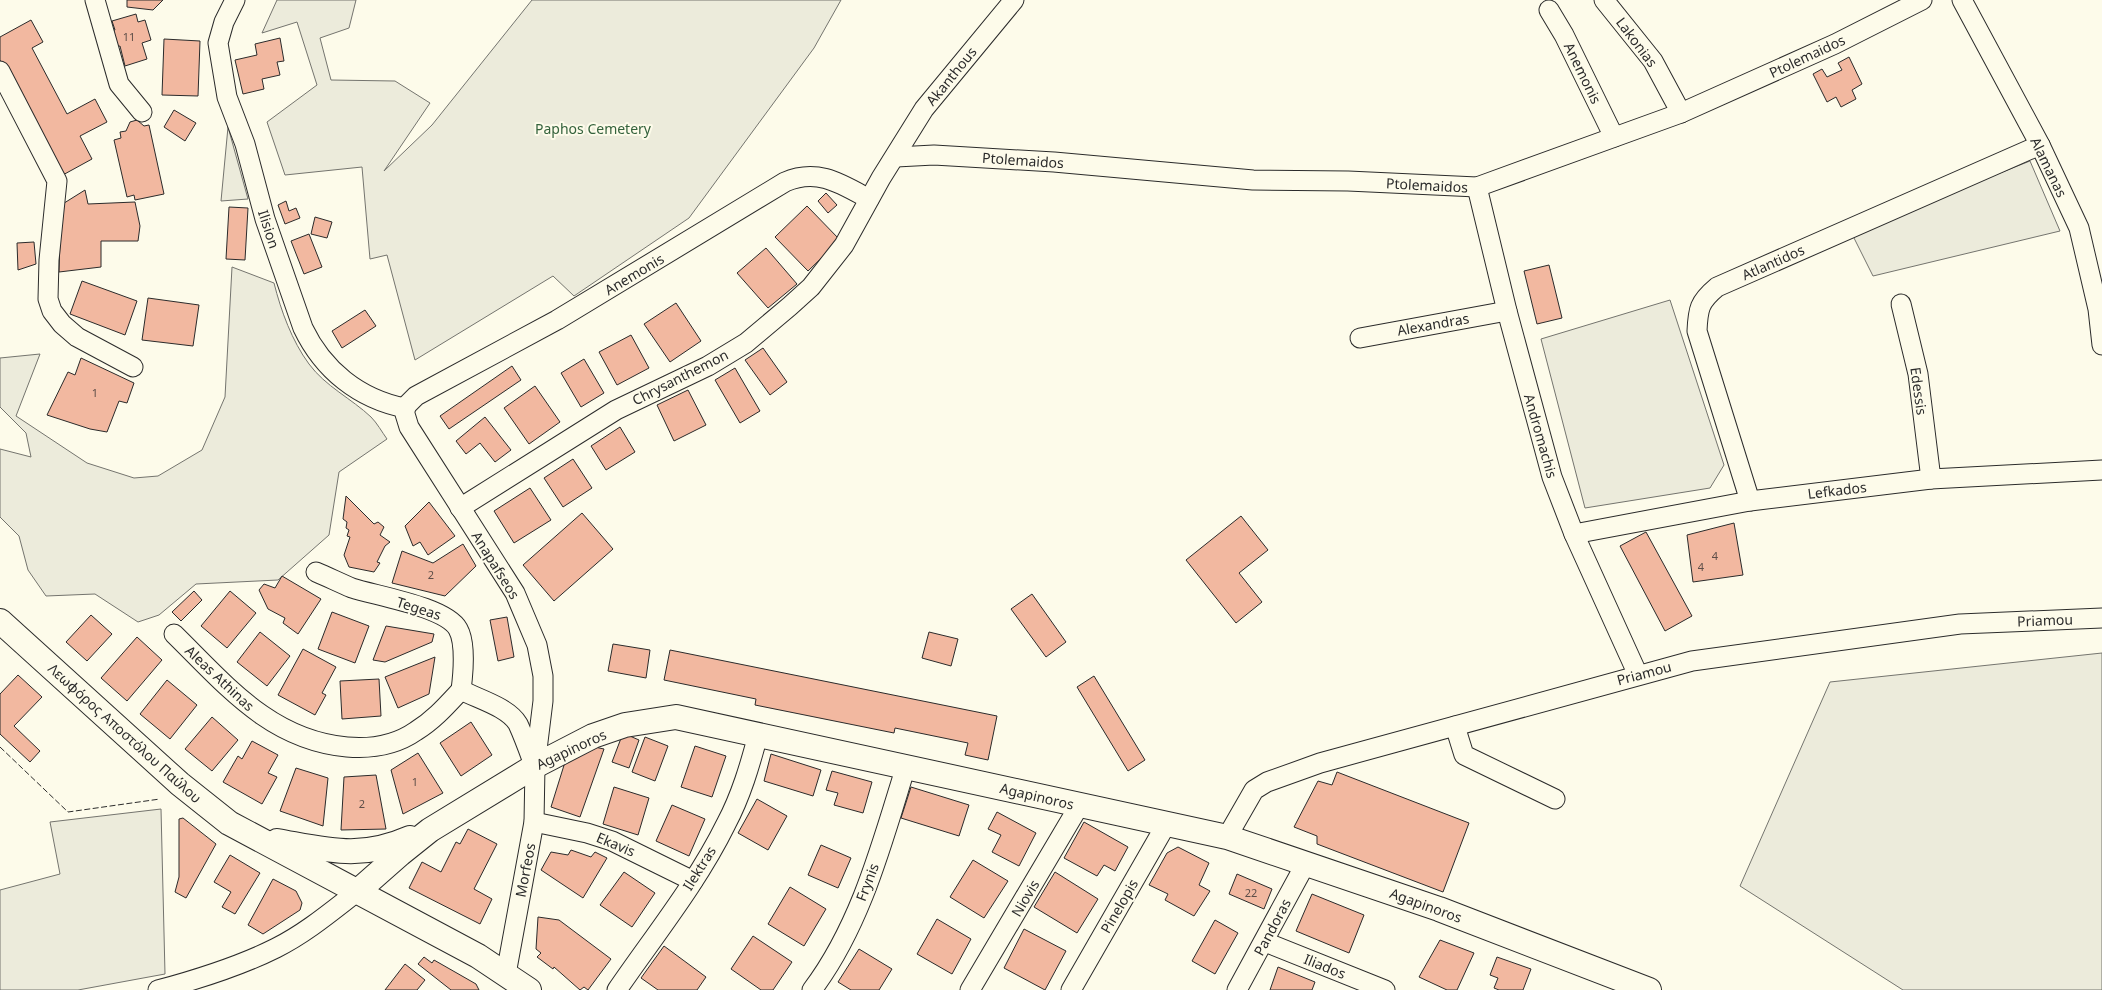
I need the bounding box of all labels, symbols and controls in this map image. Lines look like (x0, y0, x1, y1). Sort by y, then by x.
street label: Lakonias (1612, 13, 1662, 71)
house number: 11 (123, 29, 135, 44)
street label: Ptolemaidos (1766, 30, 1848, 82)
street label: Anemonis (1560, 39, 1606, 107)
street label: Akanthous (921, 42, 981, 109)
park label: Paphos Cemetery (535, 119, 652, 138)
street label: Alamanas (2026, 134, 2072, 200)
street label: Ptolemaidos (982, 148, 1065, 172)
street label: Ptolemaidos (1386, 173, 1469, 197)
street label: Ilision (254, 207, 284, 251)
street label: Atlantidos (1739, 240, 1808, 284)
street label: Anemonis (601, 249, 667, 299)
street label: Alexandras (1396, 308, 1471, 340)
street label: Chrysanthemon (629, 345, 731, 409)
street label: Edessis (1906, 366, 1932, 416)
house number: 1 (92, 385, 98, 400)
street label: Andromachis (1520, 392, 1562, 481)
street label: Lefkados (1806, 477, 1868, 503)
street label: Anapafseos (468, 528, 524, 603)
house number: 4 (1712, 548, 1719, 563)
house number: 4 (1698, 559, 1705, 574)
house number: 2 (428, 567, 434, 582)
street label: Tegeas (394, 592, 444, 624)
street label: Priamou (2017, 610, 2073, 630)
street label: Aleas Athinas (181, 641, 259, 715)
street label: Priamou (1615, 657, 1673, 689)
street label: Λεωφόρος Αποστόλου Παύλου (44, 659, 206, 807)
street label: Agapinoros (533, 724, 609, 774)
house number: 1 (412, 774, 418, 789)
street label: Agapinoros (998, 778, 1076, 814)
house number: 2 (359, 796, 365, 811)
street label: Ekavis (594, 827, 639, 861)
street label: Morfeos (510, 841, 540, 899)
street label: Ilektras (678, 842, 720, 894)
street label: Frynis (851, 860, 883, 904)
street label: Pinelopis (1096, 875, 1142, 937)
street label: Niovis (1007, 876, 1044, 920)
street label: Agapinoros (1387, 883, 1465, 927)
house number: 22 (1245, 885, 1257, 900)
street label: Pandoras (1249, 895, 1295, 959)
street label: Iliados (1301, 949, 1349, 983)

